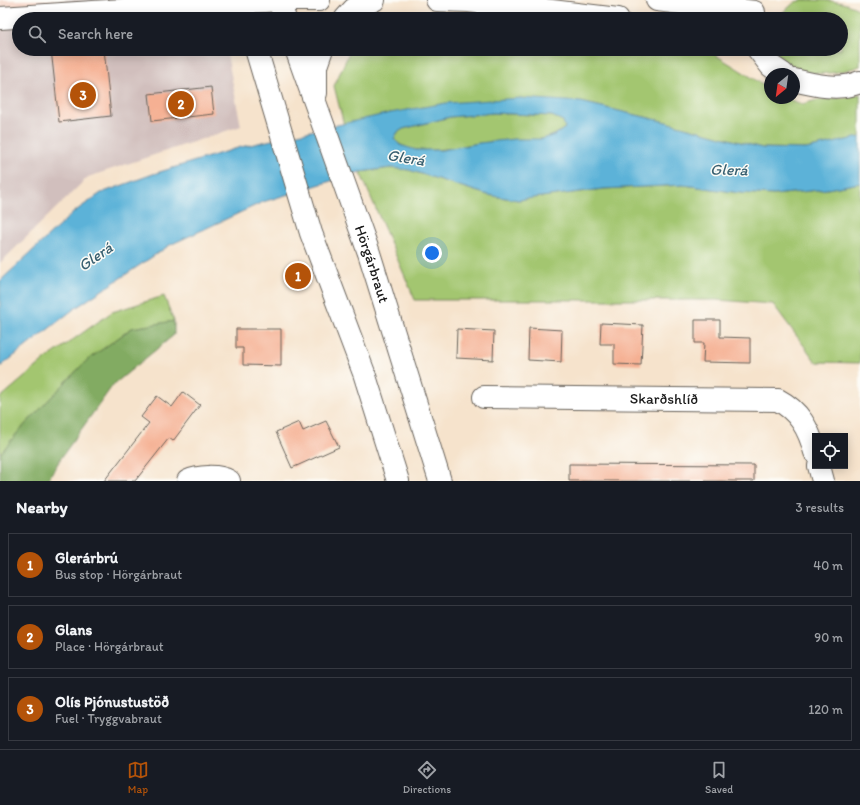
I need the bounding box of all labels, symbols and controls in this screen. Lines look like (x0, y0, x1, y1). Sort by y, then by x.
search box (12, 12, 848, 56)
icon: search (26, 23, 48, 45)
text: Search here (58, 25, 133, 43)
north arrow (764, 68, 800, 104)
pin: 3 (70, 80, 96, 110)
pin: 2 (168, 89, 194, 119)
water label: Glerá (386, 145, 427, 170)
water label: Glerá (710, 160, 749, 179)
street label: Hörgárbraut (351, 223, 393, 305)
water label: Glerá (74, 237, 117, 275)
your location (422, 243, 442, 263)
pin: 1 (285, 261, 311, 291)
street label: Skarðshlíð (630, 389, 698, 408)
map controls (812, 433, 848, 469)
button: locate (812, 433, 848, 469)
text: Nearby (16, 497, 68, 517)
text: 3 results (795, 500, 844, 515)
text: Glerárbrú (55, 549, 118, 567)
text: 1 (27, 558, 33, 573)
text: 40 m (813, 558, 843, 573)
text: Bus stop · Hörgárbraut (55, 567, 182, 582)
text: Glans (55, 621, 92, 639)
text: 2 (27, 630, 33, 645)
text: 90 m (814, 630, 843, 645)
text: Place · Hörgárbraut (55, 639, 164, 654)
text: Olís Þjónustustöð (55, 693, 169, 711)
text: 3 (26, 702, 34, 717)
text: 120 m (808, 702, 843, 717)
text: Fuel · Tryggvabraut (55, 711, 162, 726)
tab: Map (127, 759, 149, 796)
tab: Directions (403, 759, 451, 796)
tab: Saved (705, 759, 733, 796)

